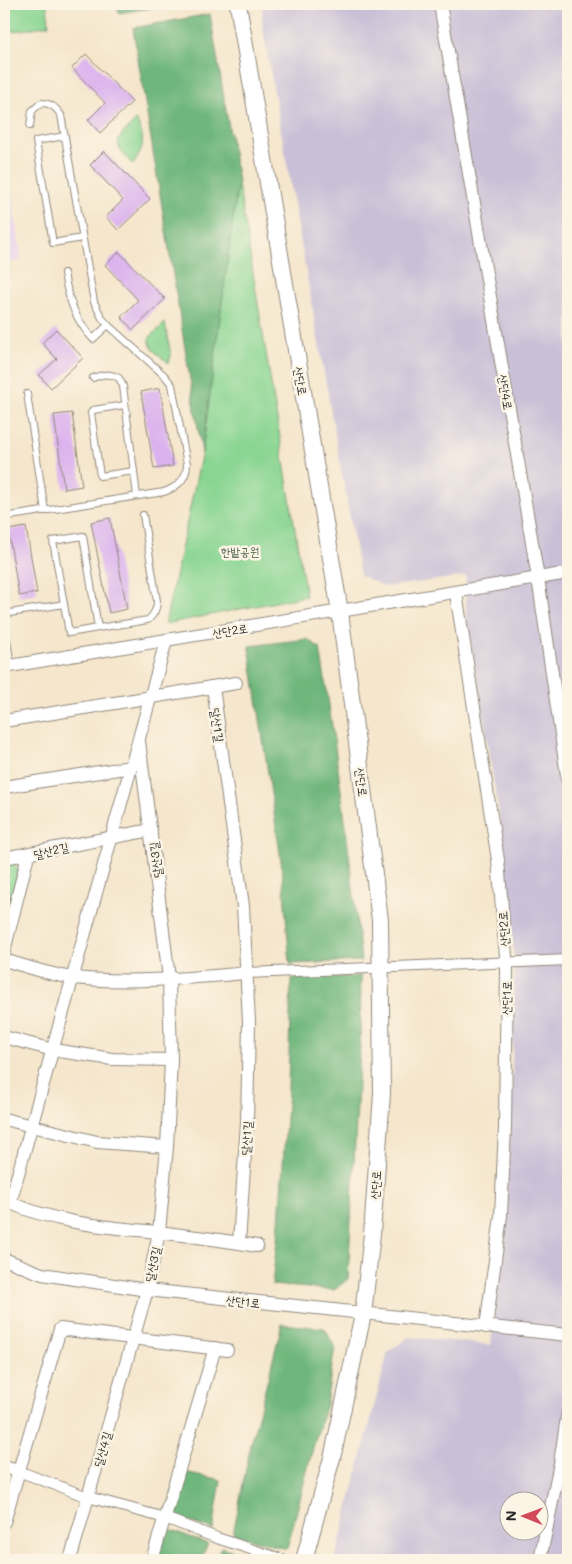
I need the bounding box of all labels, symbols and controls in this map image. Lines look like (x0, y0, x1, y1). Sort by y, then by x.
street label: 산단로 (291, 365, 311, 397)
street label: 산단4로 (495, 373, 517, 411)
park label: 한밭공원 (221, 543, 259, 559)
street label: 산단2로 (211, 619, 249, 641)
street label: 달산1길 (208, 707, 228, 743)
street label: 산단로 (352, 767, 372, 797)
street label: 달산2길 (32, 838, 71, 862)
street label: 달산3길 (145, 841, 165, 879)
street label: 산단2로 (494, 911, 512, 947)
street label: 산단1로 (498, 981, 514, 1015)
street label: 달산1길 (237, 1120, 255, 1156)
street label: 산단로 (366, 1170, 384, 1200)
street label: 달산3길 (140, 1244, 164, 1283)
street label: 산단1로 (225, 1291, 261, 1311)
street label: 달산4길 (89, 1429, 115, 1469)
north arrow (500, 1492, 550, 1542)
text: N (501, 1510, 520, 1521)

